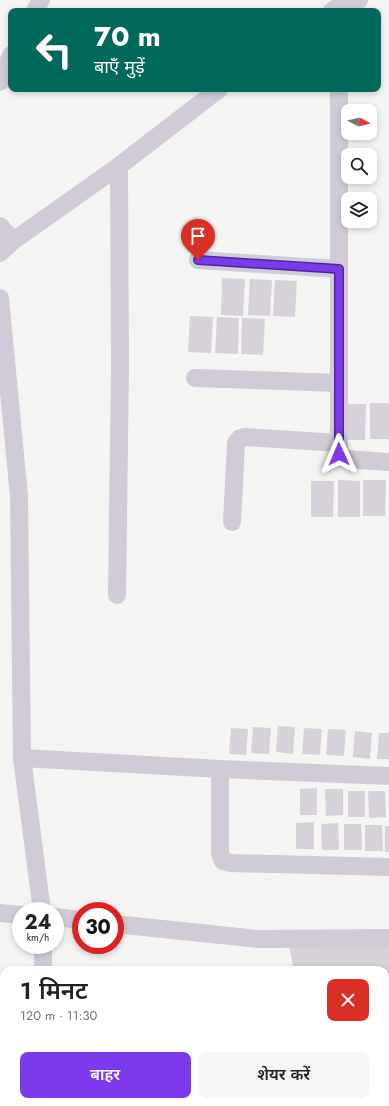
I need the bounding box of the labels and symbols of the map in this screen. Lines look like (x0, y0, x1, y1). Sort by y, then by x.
north arrow (341, 104, 377, 140)
pin (181, 219, 215, 260)
position arrow (318, 433, 360, 475)
speed limit sign: 30 (72, 902, 124, 954)

